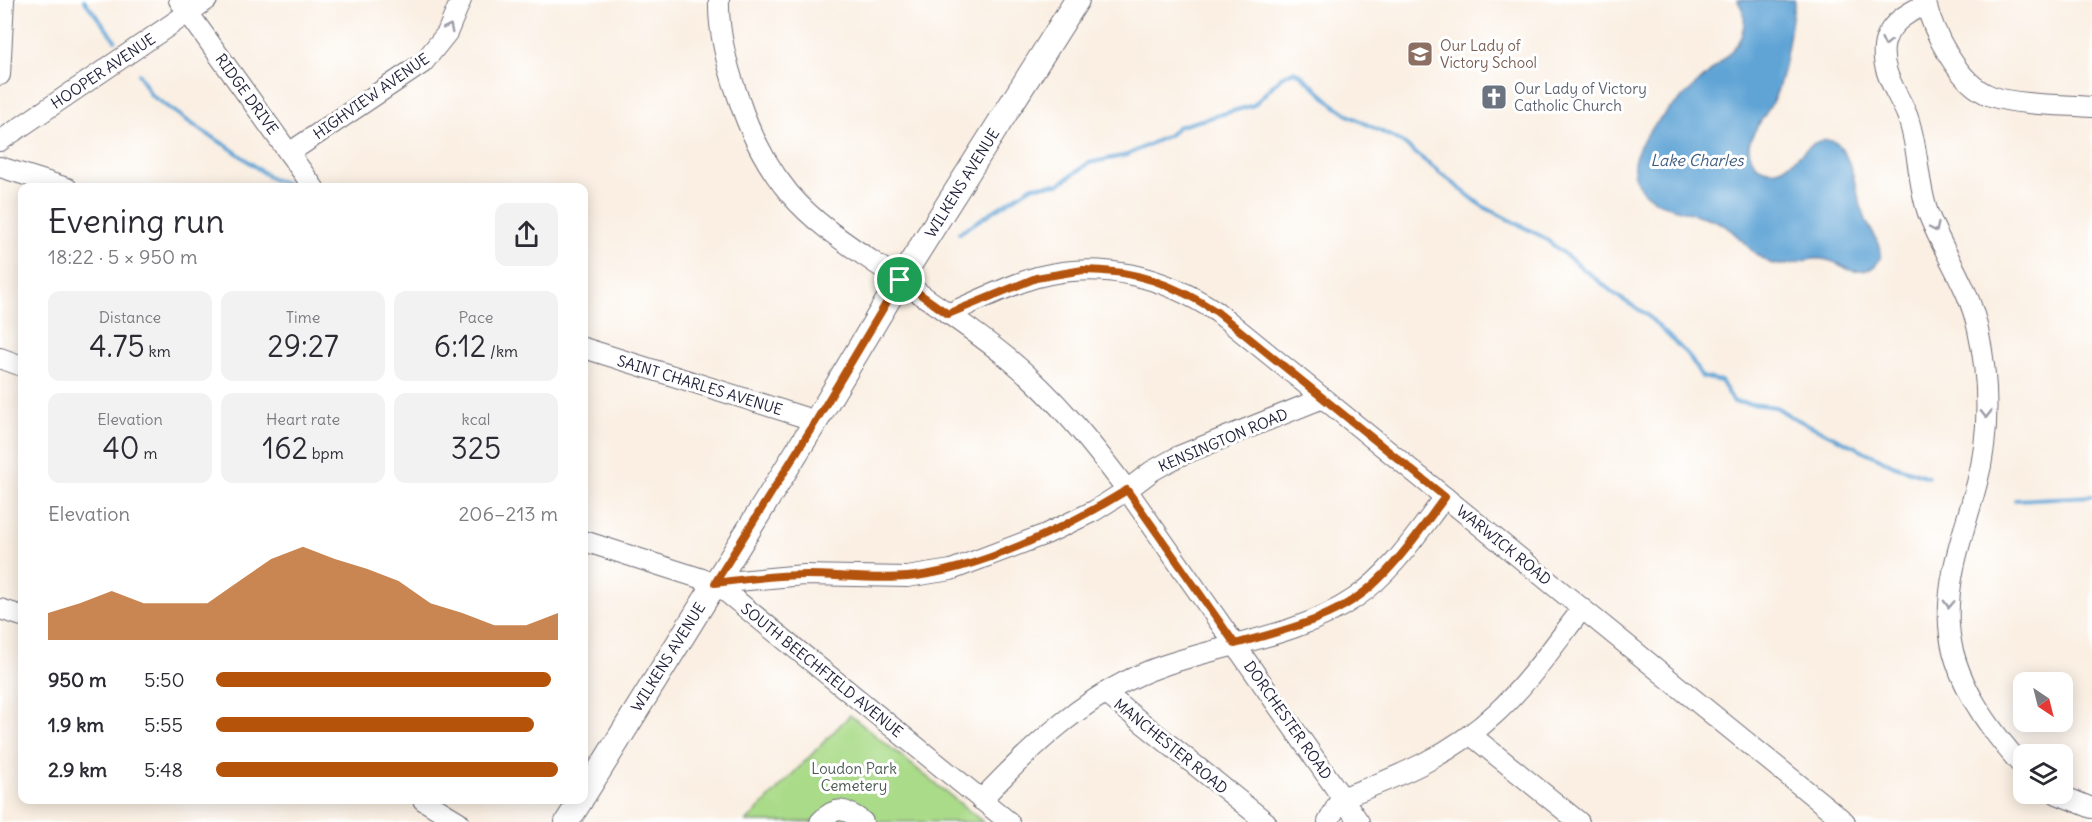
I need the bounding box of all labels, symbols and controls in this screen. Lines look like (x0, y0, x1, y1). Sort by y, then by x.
one-way arrow (442, 23, 453, 34)
street label: HOOPER AVENUE (47, 29, 159, 113)
place label: Our Lady of Victory School (1440, 36, 1537, 72)
one-way arrow (1881, 37, 1894, 47)
school or university icon: Our Lady of Victory School (1405, 39, 1435, 69)
street label: HIGHVIEW AVENUE (309, 49, 433, 143)
street label: RIDGE DRIVE (211, 50, 283, 138)
place label: Our Lady of Victory Catholic Church (1514, 79, 1647, 115)
church icon: Our Lady of Victory Catholic Church (1479, 82, 1509, 112)
street label: WILKENS AVENUE (921, 125, 1003, 241)
water label: Lake Charles (1650, 150, 1744, 170)
text: Evening run (48, 200, 224, 242)
button: share (495, 203, 558, 266)
one-way arrow (1928, 222, 1940, 233)
text: 18:22 · 5 × 950 m (48, 244, 197, 269)
pin (874, 254, 925, 305)
icon: arrive (883, 263, 916, 296)
text: Distance (99, 307, 161, 327)
text: Time (286, 307, 320, 327)
text: Pace (459, 307, 493, 327)
text: 4.75 (89, 327, 145, 365)
text: 29:27 (267, 327, 339, 365)
text: 6:12 (434, 327, 486, 365)
text: km (145, 341, 171, 361)
text: /km (486, 341, 518, 361)
street label: SAINT CHARLES AVENUE (615, 351, 785, 419)
street label: KENSINGTON ROAD (1155, 404, 1291, 476)
text: Elevation (97, 409, 163, 429)
text: Heart rate (266, 409, 340, 429)
text: kcal (462, 409, 490, 429)
one-way arrow (1980, 409, 1992, 418)
text: 40 (103, 429, 140, 467)
text: 162 (262, 429, 308, 467)
text: 325 (451, 429, 501, 467)
text: m (140, 443, 157, 463)
text: bpm (308, 443, 344, 463)
text: Elevation (48, 501, 130, 526)
text: 206–213 m (458, 501, 558, 526)
street label: WARWICK ROAD (1453, 501, 1555, 589)
street label: WILKENS AVENUE (627, 599, 709, 715)
street label: SOUTH BEECHFIELD AVENUE (737, 599, 907, 741)
one-way arrow (1943, 600, 1956, 609)
street label: DORCHESTER ROAD (1240, 657, 1336, 783)
text: 950 m (48, 667, 106, 692)
text: 5:50 (144, 667, 185, 692)
north arrow (2013, 672, 2073, 732)
map controls (2013, 672, 2073, 804)
street label: MANCHESTER ROAD (1110, 694, 1232, 798)
text: 1.9 km (48, 712, 104, 737)
text: 5:55 (144, 712, 183, 737)
button: layers (2013, 744, 2073, 804)
text: 2.9 km (48, 757, 107, 782)
text: 5:48 (144, 757, 183, 782)
park label: Loudon Park Cemetery (811, 759, 897, 795)

